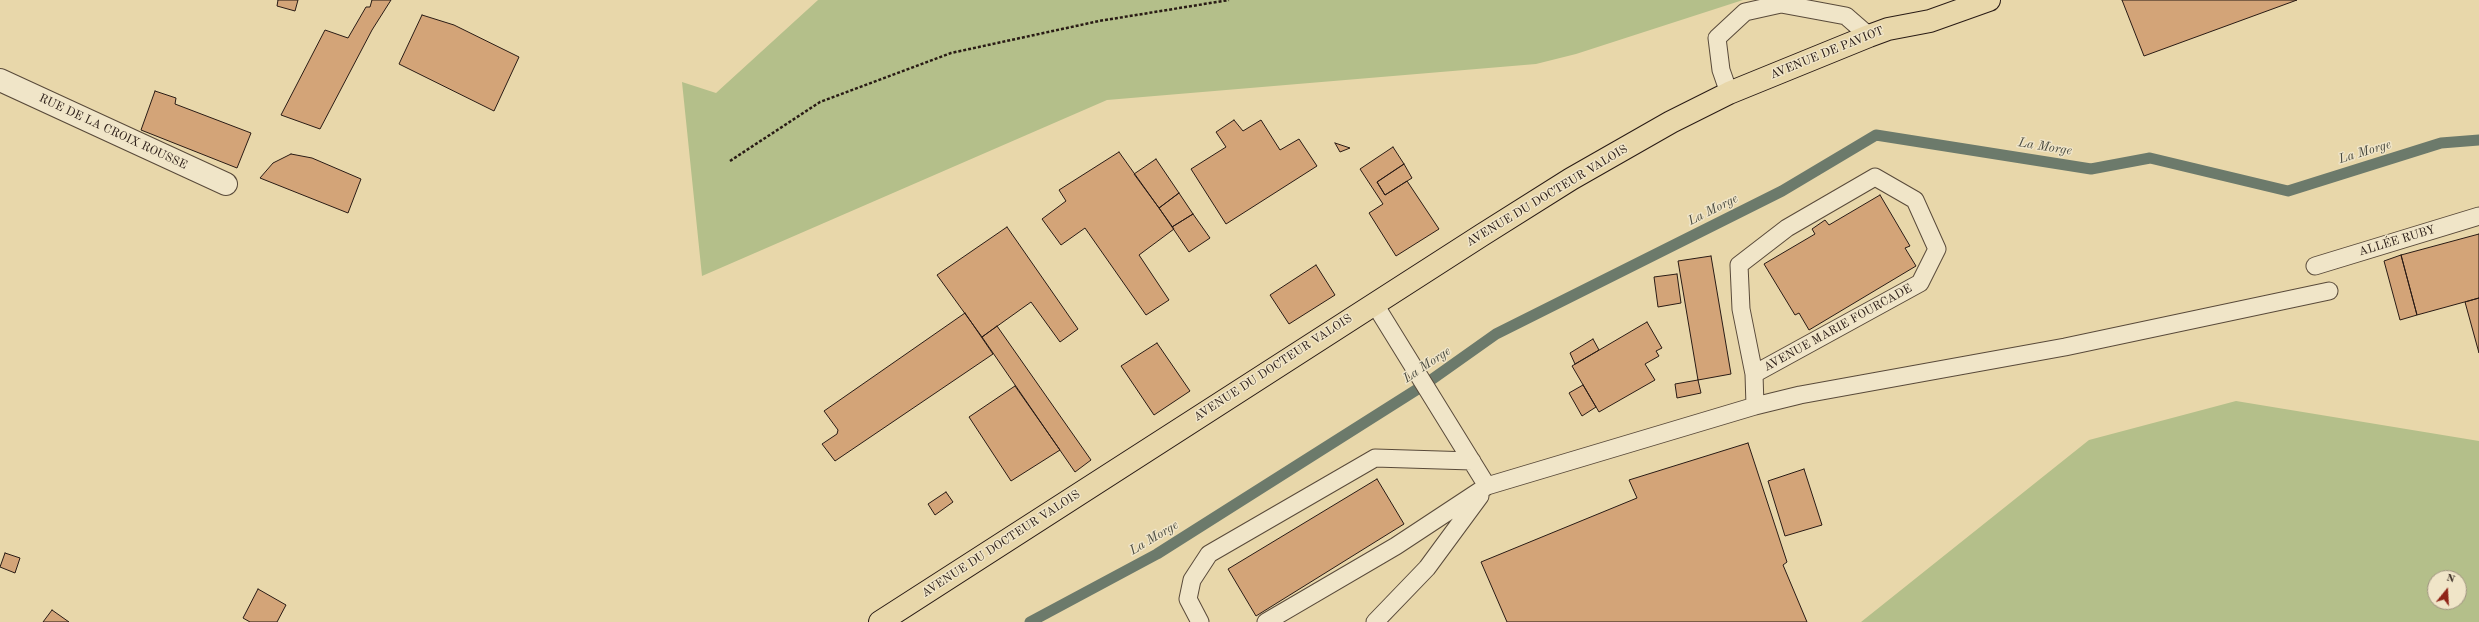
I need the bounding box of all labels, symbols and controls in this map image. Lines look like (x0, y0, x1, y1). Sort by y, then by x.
street label: AVENUE DE PAVIOT (1768, 24, 1886, 82)
street label: RUE DE LA CROIX ROUSSE (37, 91, 189, 173)
water label: La Morge (2017, 135, 2073, 159)
water label: La Morge (2337, 137, 2393, 167)
street label: AVENUE DU DOCTEUR VALOIS (1464, 142, 1630, 250)
water label: La Morge (1685, 191, 1741, 229)
street label: ALLÉE RUBY (2357, 223, 2437, 259)
street label: AVENUE MARIE FOURCADE (1761, 281, 1915, 375)
street label: AVENUE DU DOCTEUR VALOIS (1191, 311, 1355, 425)
water label: La Morge (1400, 343, 1454, 387)
street label: AVENUE DU DOCTEUR VALOIS (919, 487, 1083, 601)
water label: La Morge (1127, 517, 1181, 559)
north arrow (2427, 570, 2467, 610)
text: N (2445, 573, 2456, 586)

